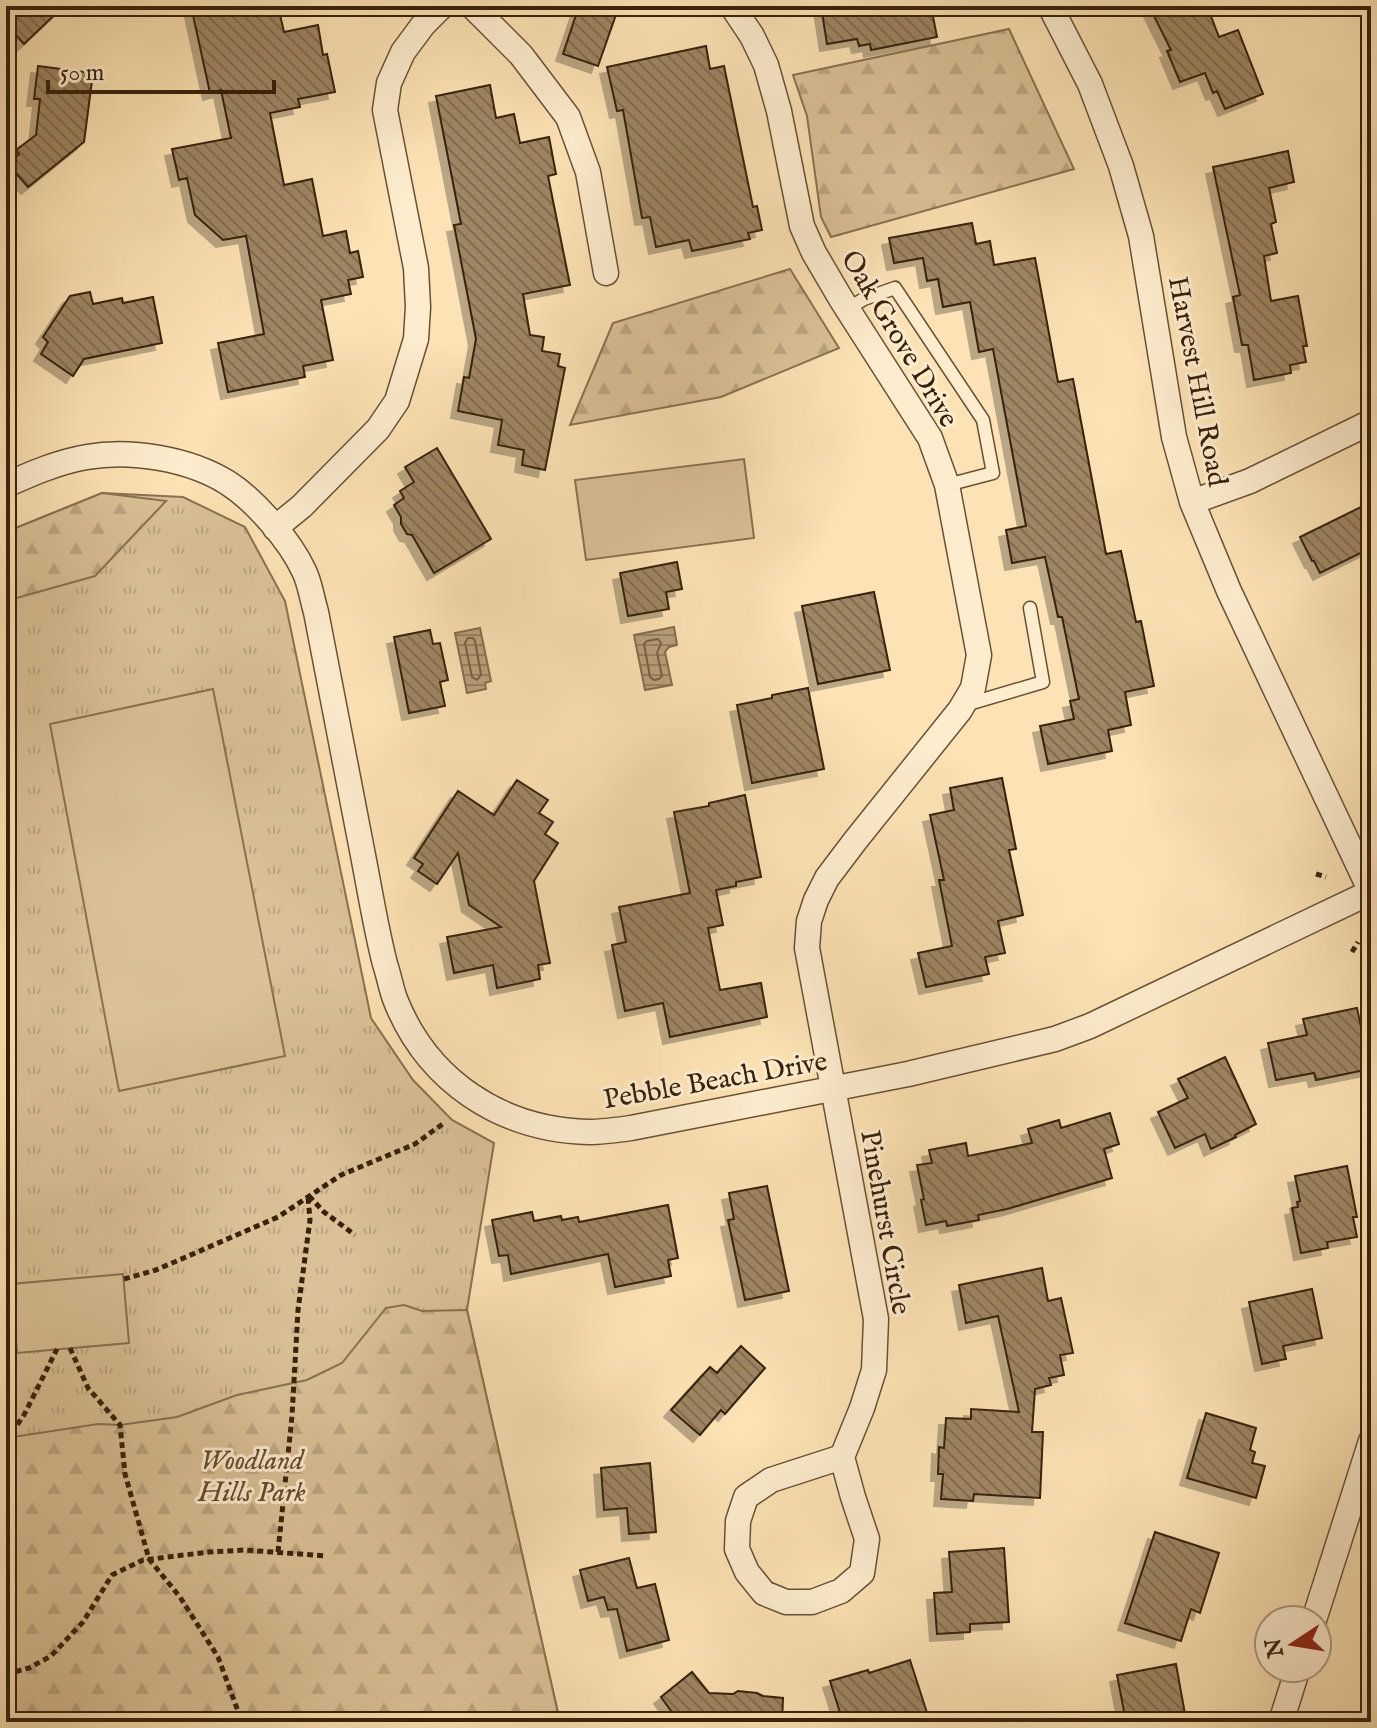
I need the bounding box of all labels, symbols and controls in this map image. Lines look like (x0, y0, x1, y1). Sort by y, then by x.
scale bar (48, 44, 274, 94)
text: 50 m (60, 58, 104, 89)
street label: Oak Grove Drive (832, 244, 965, 434)
street label: Harvest Hill Road (1159, 273, 1234, 490)
street label: Pebble Beach Drive (601, 1045, 830, 1118)
street label: Pinehurst Circle (851, 1128, 918, 1318)
park label: Woodland Hills Park (197, 1444, 306, 1511)
north arrow (1253, 1604, 1333, 1684)
text: N (1260, 1636, 1291, 1661)

